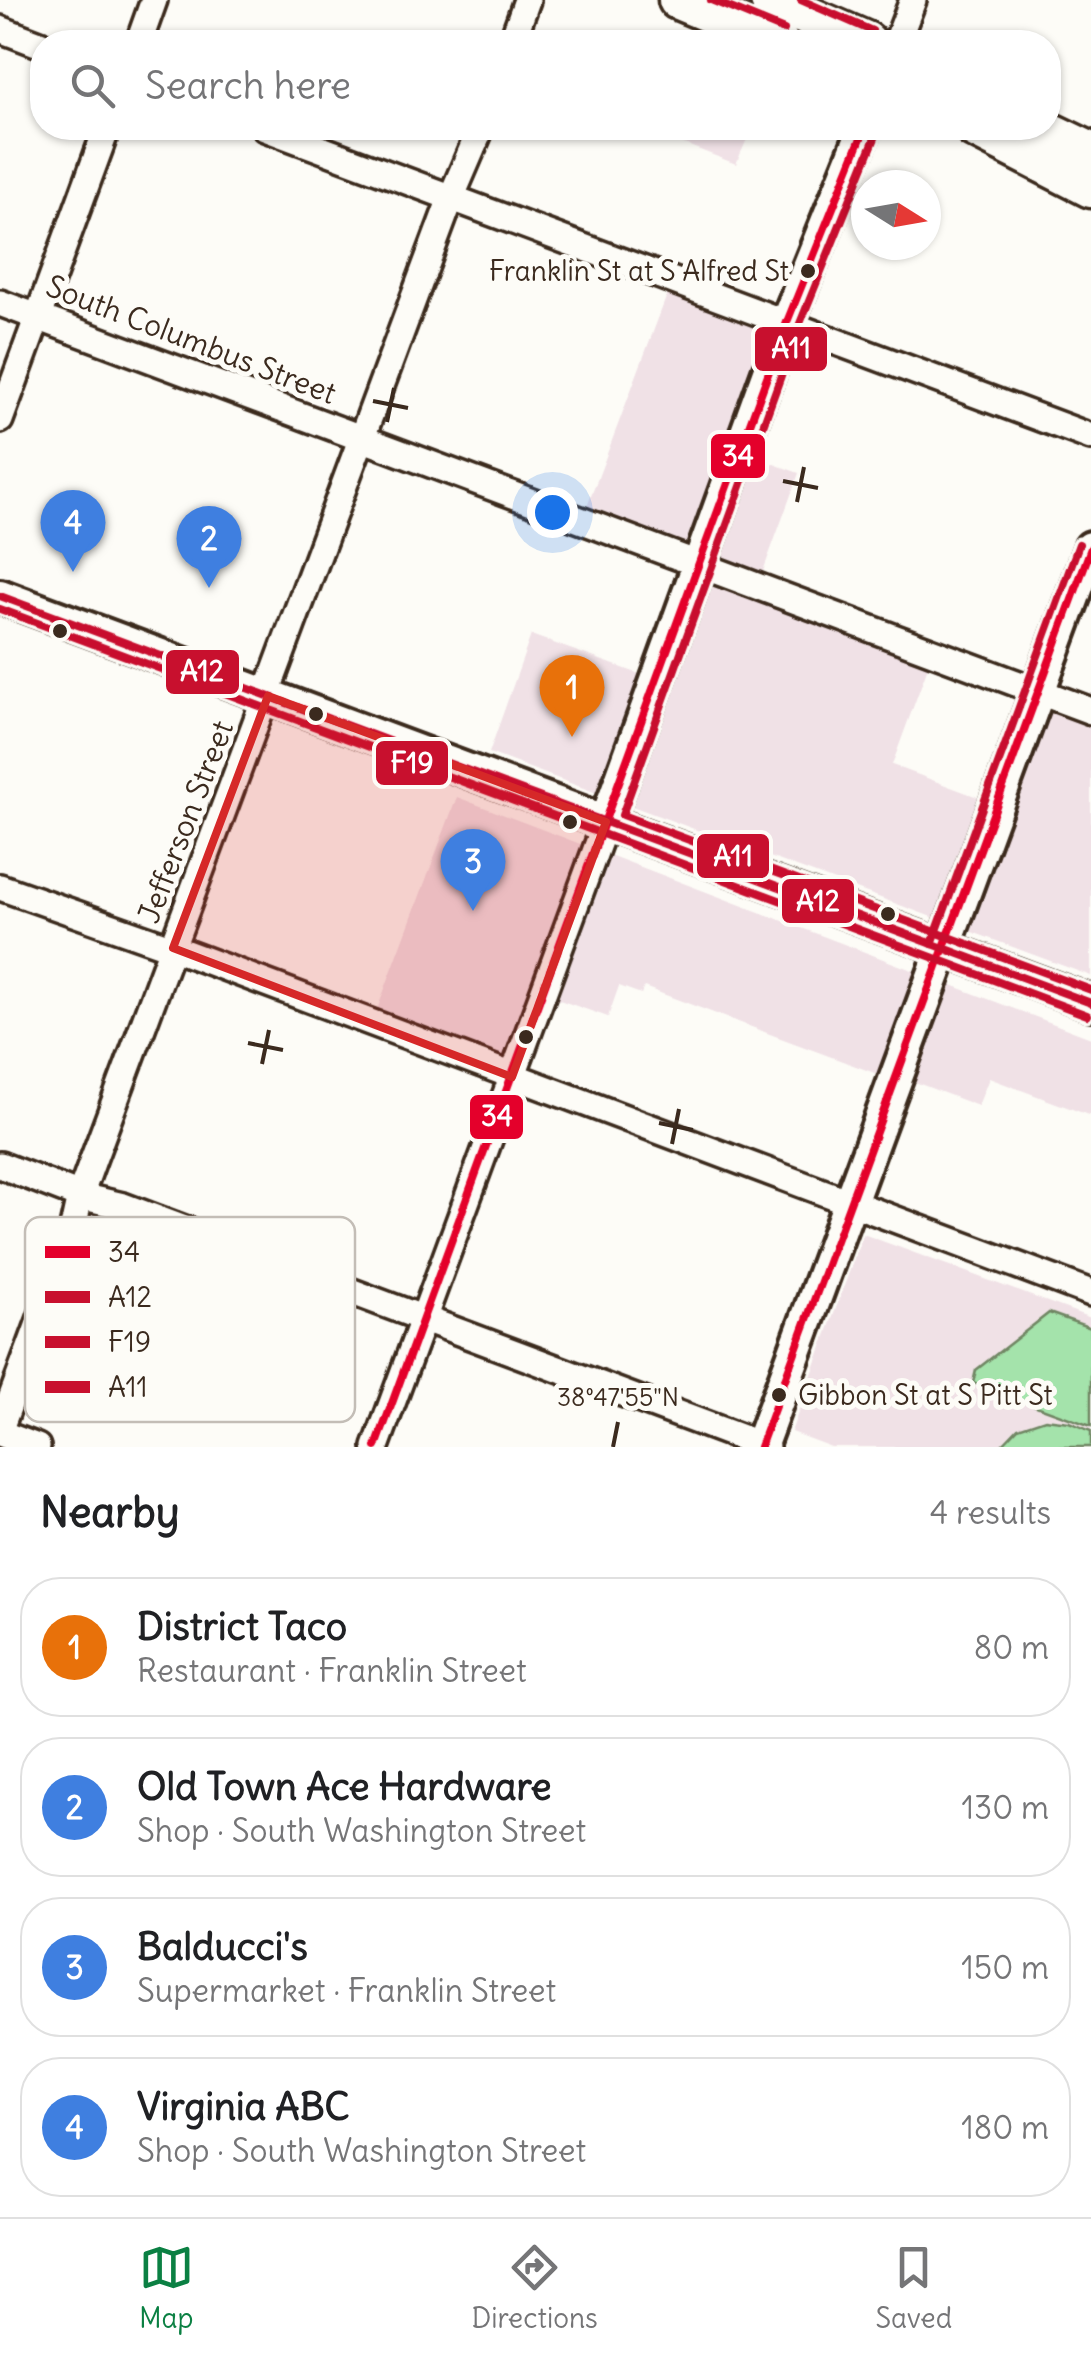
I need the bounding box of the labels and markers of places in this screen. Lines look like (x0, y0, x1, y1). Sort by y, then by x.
place label: Franklin St at S Alfred St (489, 253, 789, 289)
marker: Franklin St at S Alfred St (798, 261, 818, 281)
pin: 4 (40, 490, 106, 572)
pin: 2 (176, 506, 242, 588)
unlabelled marker (50, 621, 70, 641)
pin: 1 (540, 654, 604, 737)
unlabelled marker (306, 704, 326, 724)
unlabelled marker (560, 812, 580, 832)
pin: 3 (440, 828, 506, 911)
unlabelled marker (878, 904, 898, 924)
unlabelled marker (516, 1027, 536, 1047)
place label: Gibbon St at S Pitt St (798, 1377, 1053, 1413)
marker: Gibbon St at S Pitt St (769, 1385, 789, 1405)

